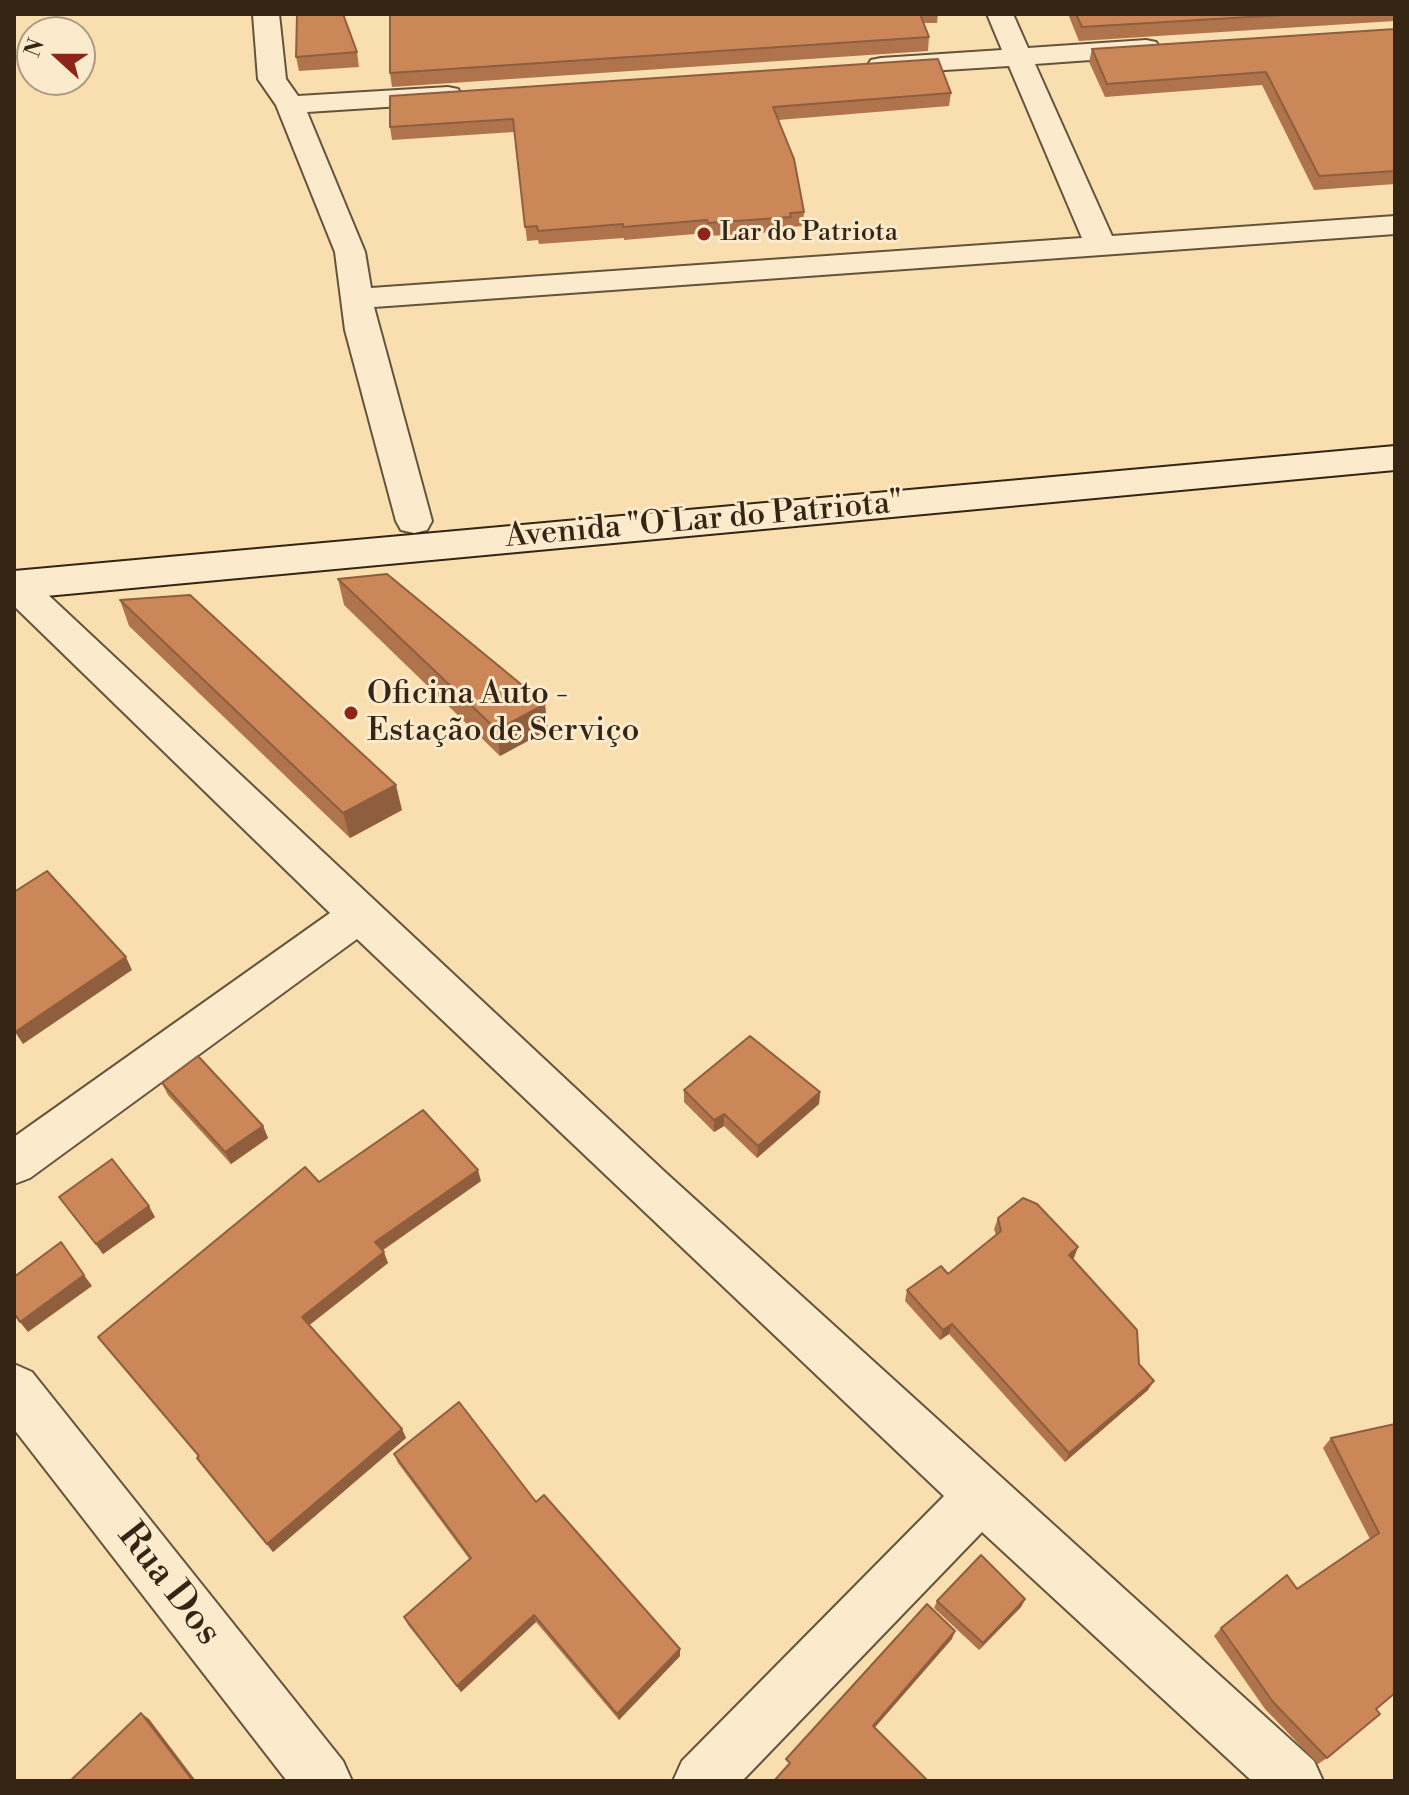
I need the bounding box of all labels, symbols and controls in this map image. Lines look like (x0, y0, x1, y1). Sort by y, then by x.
north arrow (16, 16, 96, 96)
text: N (19, 35, 51, 61)
place label: Lar do Patriota (720, 218, 898, 250)
marker: Lar do Patriota (695, 225, 713, 243)
street label: Avenida "O Lar do Patriota" (504, 485, 904, 557)
place label: Oficina Auto - Estação de Serviço (367, 676, 640, 751)
marker: Oficina Auto - Estação de Serviço (342, 704, 360, 722)
street label: Rua Dos (106, 1515, 230, 1655)

